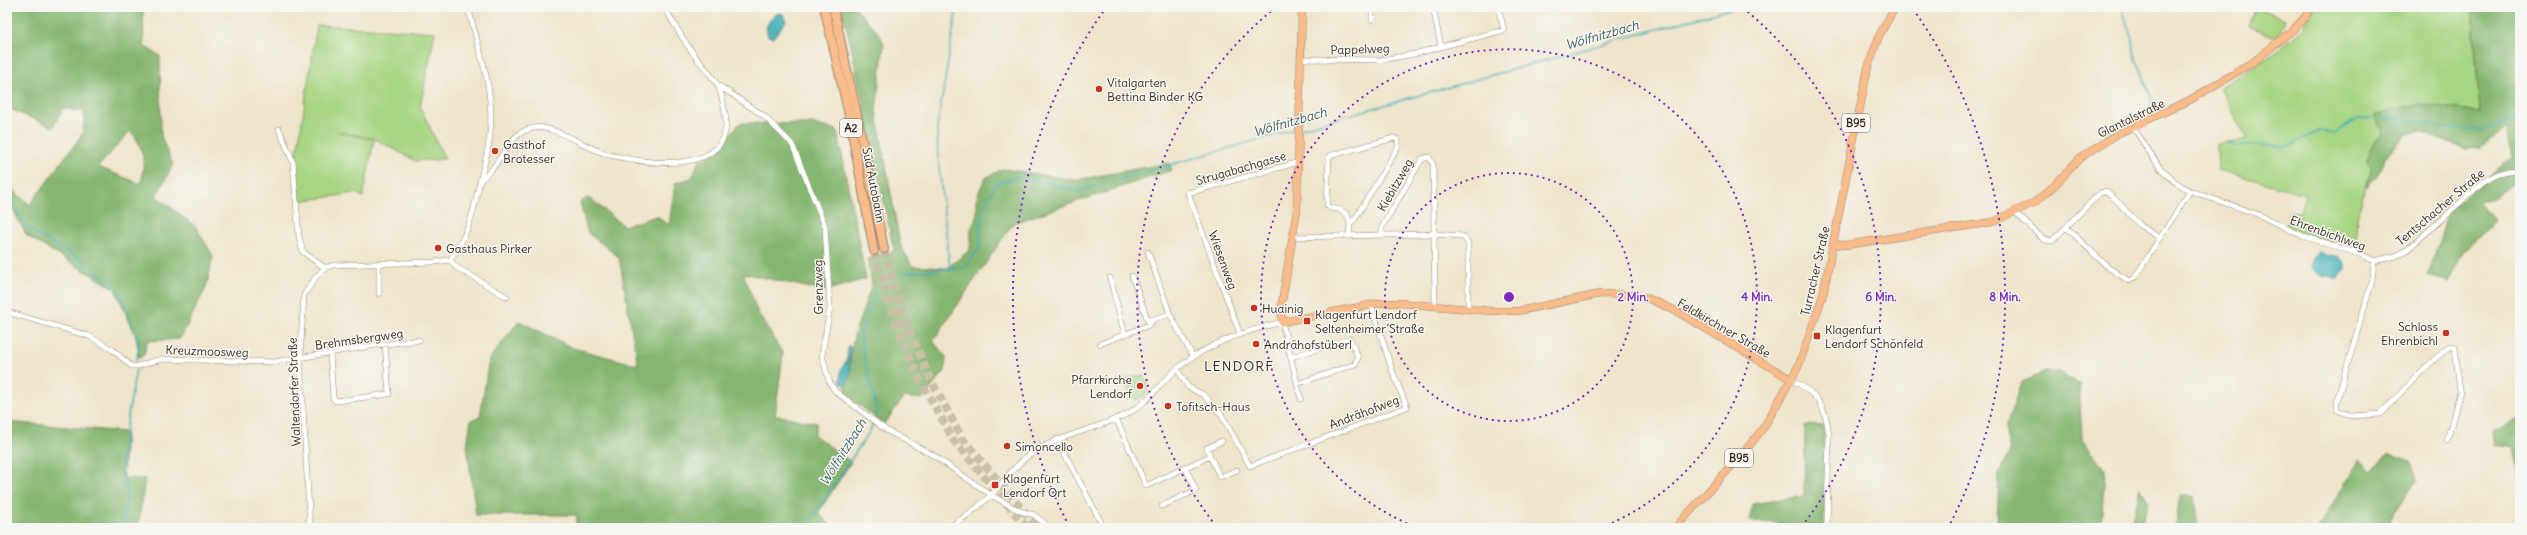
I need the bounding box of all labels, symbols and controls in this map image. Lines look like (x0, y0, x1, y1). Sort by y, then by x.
water label: Wölfnitzbach (1563, 16, 1641, 54)
street label: Pappelweg (1330, 40, 1390, 58)
place label: Vitalgarten Bettina Binder KG (1107, 75, 1204, 104)
marker: Vitalgarten Bettina Binder KG (1094, 84, 1104, 94)
street label: Glantalstraße (2095, 95, 2167, 141)
water label: Wölfnitzbach (1251, 103, 1329, 141)
road number: B95 (1842, 114, 1870, 132)
road number: A2 (840, 119, 862, 137)
place label: Gasthof Brotesser (503, 137, 555, 166)
marker: Gasthof Brotesser (490, 146, 500, 156)
street label: Süd Autobahn (859, 146, 889, 224)
street label: Strugabachgasse (1194, 148, 1288, 188)
street label: Kiebitzweg (1374, 156, 1416, 214)
street label: Tentschacher Straße (2393, 166, 2487, 248)
street label: Ehrenbichlweg (2288, 212, 2368, 254)
street label: Turracher Straße (1797, 225, 1833, 317)
street label: Wiesenweg (1205, 229, 1241, 291)
place label: Gasthaus Pirker (446, 241, 532, 256)
marker: Gasthaus Pirker (433, 243, 443, 253)
street label: Grenzweg (810, 259, 826, 315)
text: 2 Min. (1617, 289, 1649, 304)
text: 4 Min. (1741, 289, 1773, 304)
text: 6 Min. (1865, 289, 1897, 304)
text: 8 Min. (1989, 289, 2021, 304)
centre of rings (1502, 290, 1516, 304)
street label: Feldkirchner Straße (1675, 295, 1773, 361)
place label: Huainig (1262, 301, 1303, 316)
marker: Huainig (1249, 303, 1259, 313)
place label: Klagenfurt Lendorf Seltenheimer Straße (1315, 307, 1424, 336)
marker: Klagenfurt Lendorf Seltenheimer Straße (1302, 316, 1312, 326)
place label: Schloss Ehrenbichl (2381, 319, 2438, 348)
place label: Klagenfurt Lendorf Schönfeld (1825, 322, 1923, 351)
street label: Brehmsbergweg (314, 325, 404, 353)
marker: Schloss Ehrenbichl (2441, 328, 2451, 338)
marker: Klagenfurt Lendorf Schönfeld (1812, 331, 1822, 341)
street label: Waltendorfer Straße (285, 337, 303, 447)
place label: Andrähofstüberl (1264, 337, 1352, 352)
marker: Andrähofstüberl (1251, 339, 1261, 349)
street label: Kreuzmoosweg (165, 342, 249, 360)
district label: LENDORF (1204, 357, 1274, 375)
place label: Pfarrkirche Lendorf (1071, 372, 1133, 401)
marker: Pfarrkirche Lendorf (1135, 381, 1145, 391)
street label: Andrähofweg (1327, 392, 1401, 432)
place label: Tofitsch-Haus (1176, 399, 1250, 414)
marker: Tofitsch-Haus (1163, 401, 1173, 411)
water label: Wölfnitzbach (816, 415, 870, 489)
place label: Simoncello (1015, 439, 1073, 454)
marker: Simoncello (1002, 441, 1012, 451)
road number: B95 (1725, 449, 1753, 467)
place label: Klagenfurt Lendorf Ort (1003, 471, 1066, 500)
marker: Klagenfurt Lendorf Ort (990, 480, 1000, 490)

